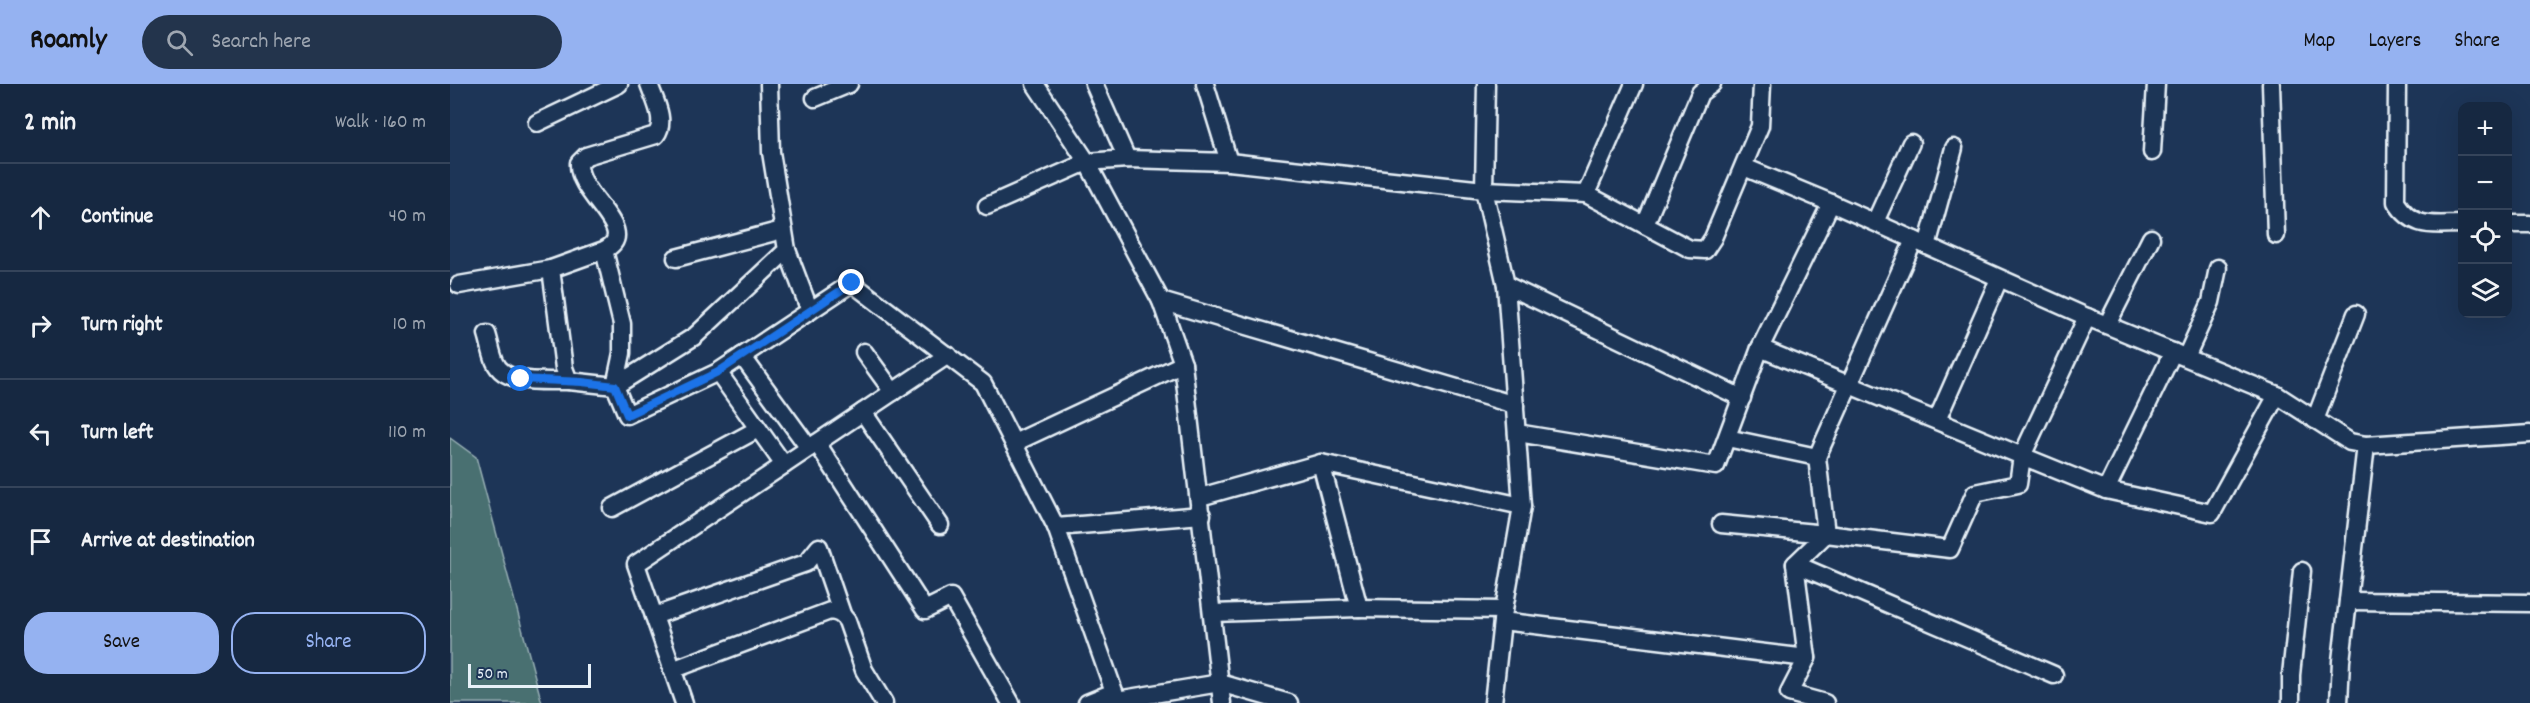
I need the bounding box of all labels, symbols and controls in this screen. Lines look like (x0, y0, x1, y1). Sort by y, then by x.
search box (142, 15, 562, 69)
text: Roamly (30, 22, 106, 62)
icon: search (163, 26, 196, 59)
text: Search here (211, 27, 311, 58)
text: Map (2304, 27, 2335, 57)
text: Layers (2368, 27, 2421, 57)
text: Share (2454, 27, 2500, 57)
map controls (2458, 102, 2512, 318)
button: + (2458, 102, 2512, 156)
text: 2 min (24, 105, 76, 142)
text: Walk · 160 m (335, 109, 426, 137)
button: − (2458, 156, 2512, 210)
icon: ahead (24, 201, 57, 234)
text: Continue (81, 202, 153, 233)
text: 40 m (388, 203, 426, 231)
button: locate (2458, 210, 2512, 264)
button: layers (2458, 264, 2512, 318)
route end (838, 269, 864, 295)
icon: right (24, 309, 57, 342)
text: Turn right (81, 310, 163, 341)
text: 10 m (392, 311, 426, 339)
route start (507, 365, 533, 391)
icon: left (24, 417, 57, 450)
text: Turn left (81, 418, 153, 449)
text: 110 m (388, 419, 426, 447)
icon: arrive (24, 525, 57, 558)
text: Arrive at destination (81, 526, 255, 557)
button: Save (24, 612, 219, 674)
button: Share (231, 612, 426, 674)
scale bar (468, 661, 591, 688)
text: 50 m (477, 663, 508, 686)

